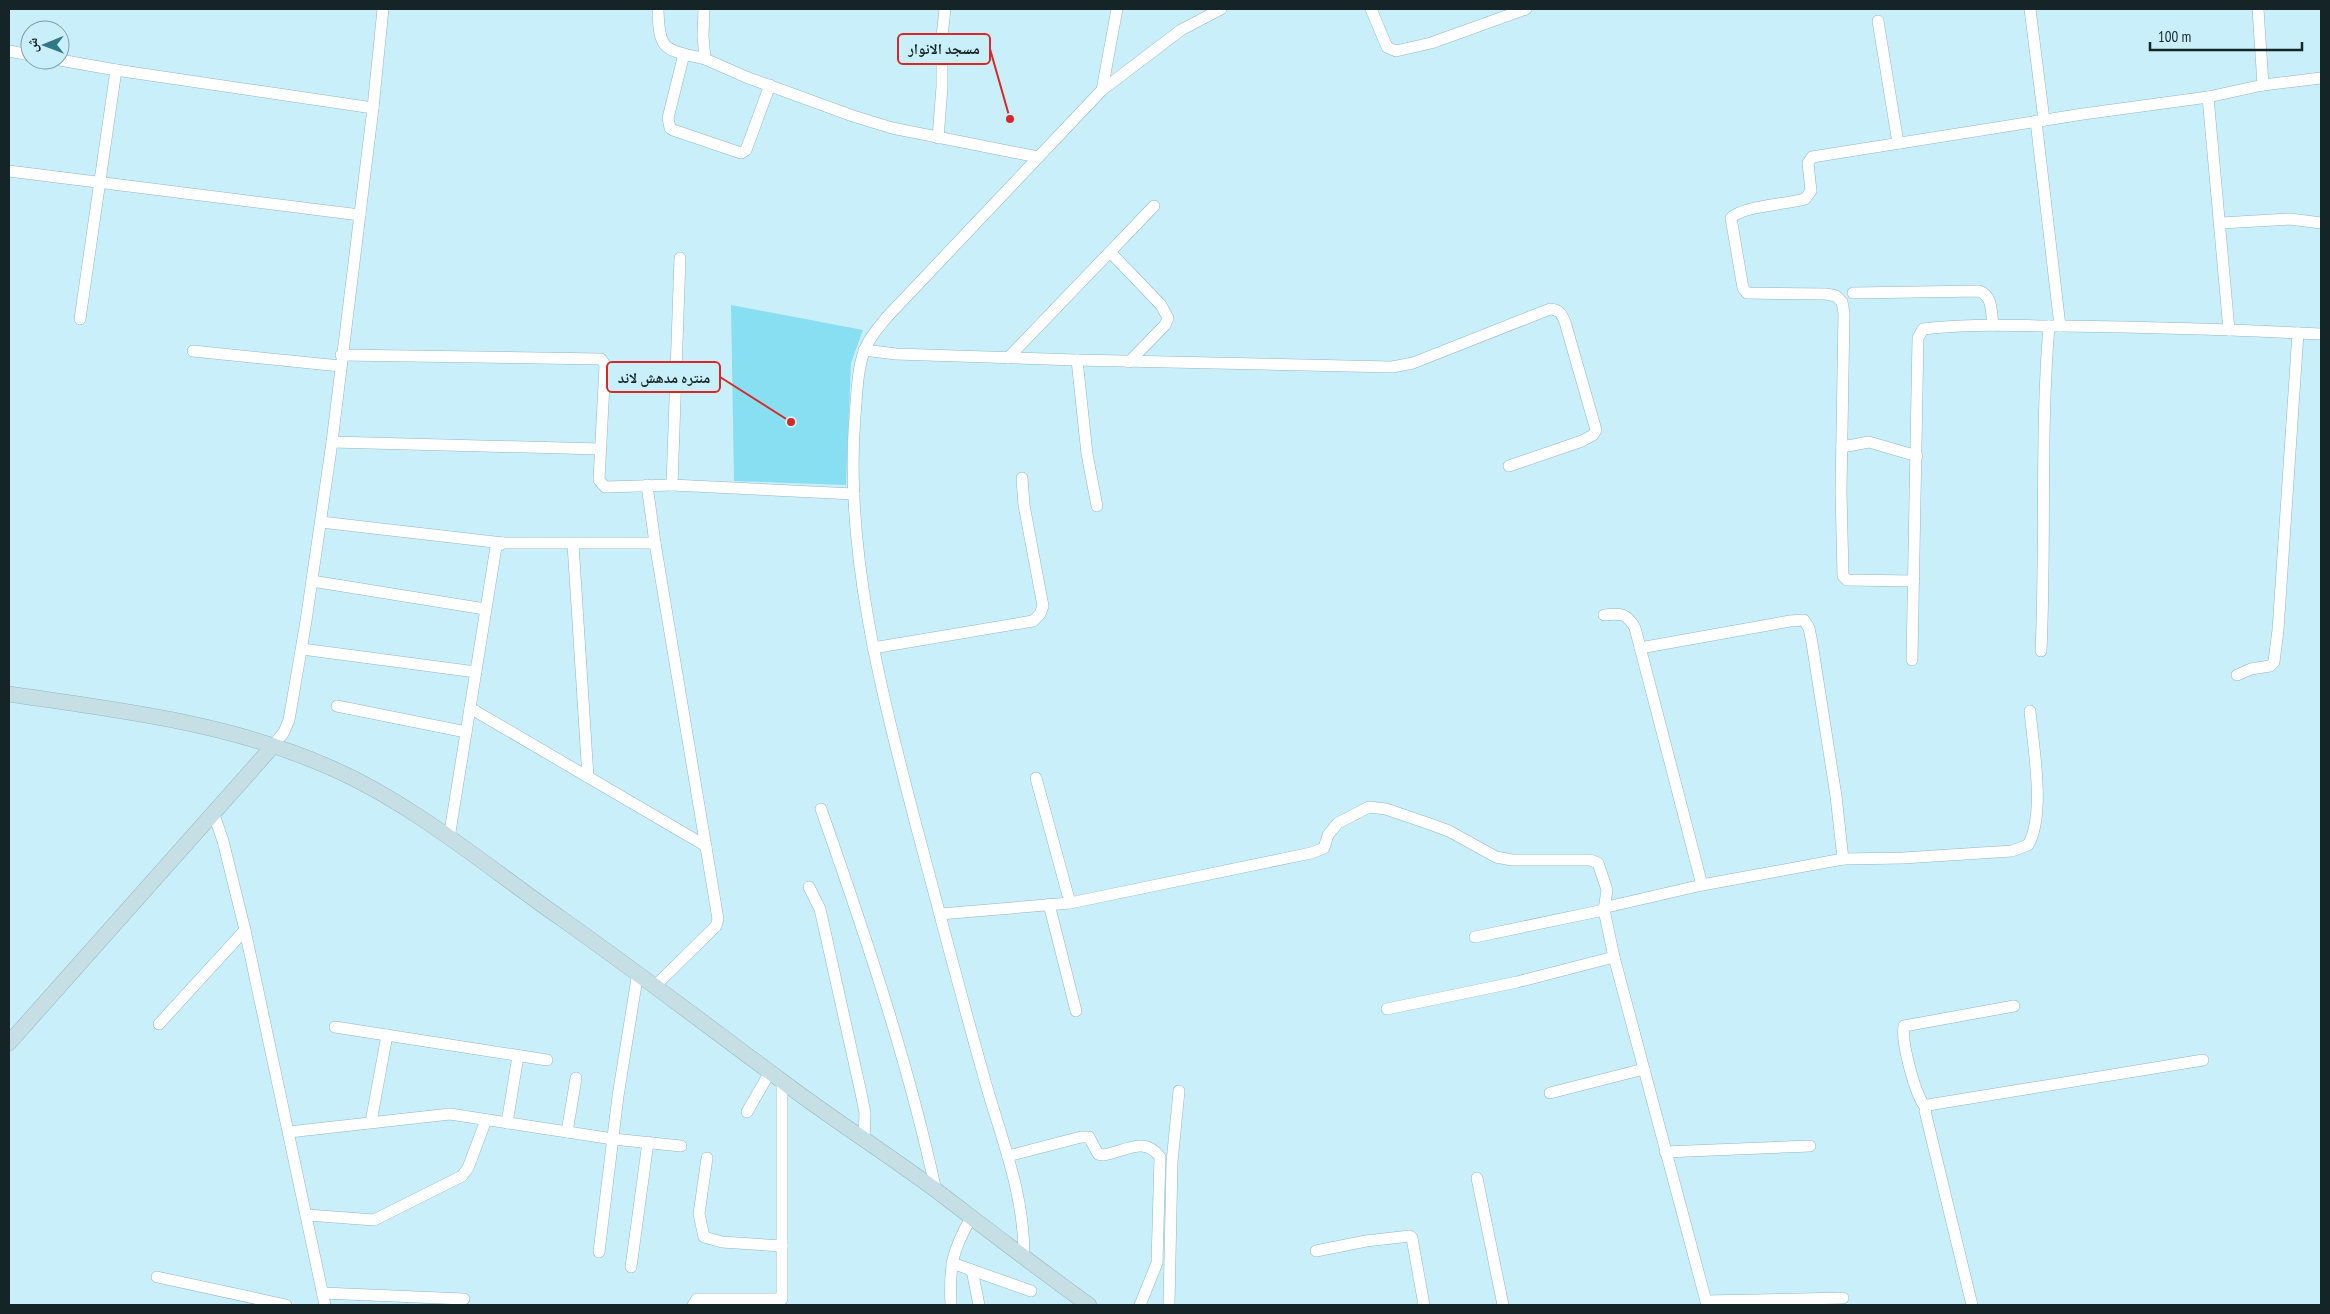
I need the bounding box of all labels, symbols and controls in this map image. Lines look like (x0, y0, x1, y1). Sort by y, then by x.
north arrow (20, 20, 70, 70)
scale bar (2150, 20, 2302, 52)
text: 100 m (2158, 27, 2191, 46)
callout: مسجد الانوار (898, 34, 990, 64)
text: ش (23, 38, 41, 53)
text: مسجد الانوار (907, 39, 980, 58)
callout: منتره مدهش لاند (607, 362, 720, 392)
text: منتره مدهش لاند (618, 368, 710, 387)

